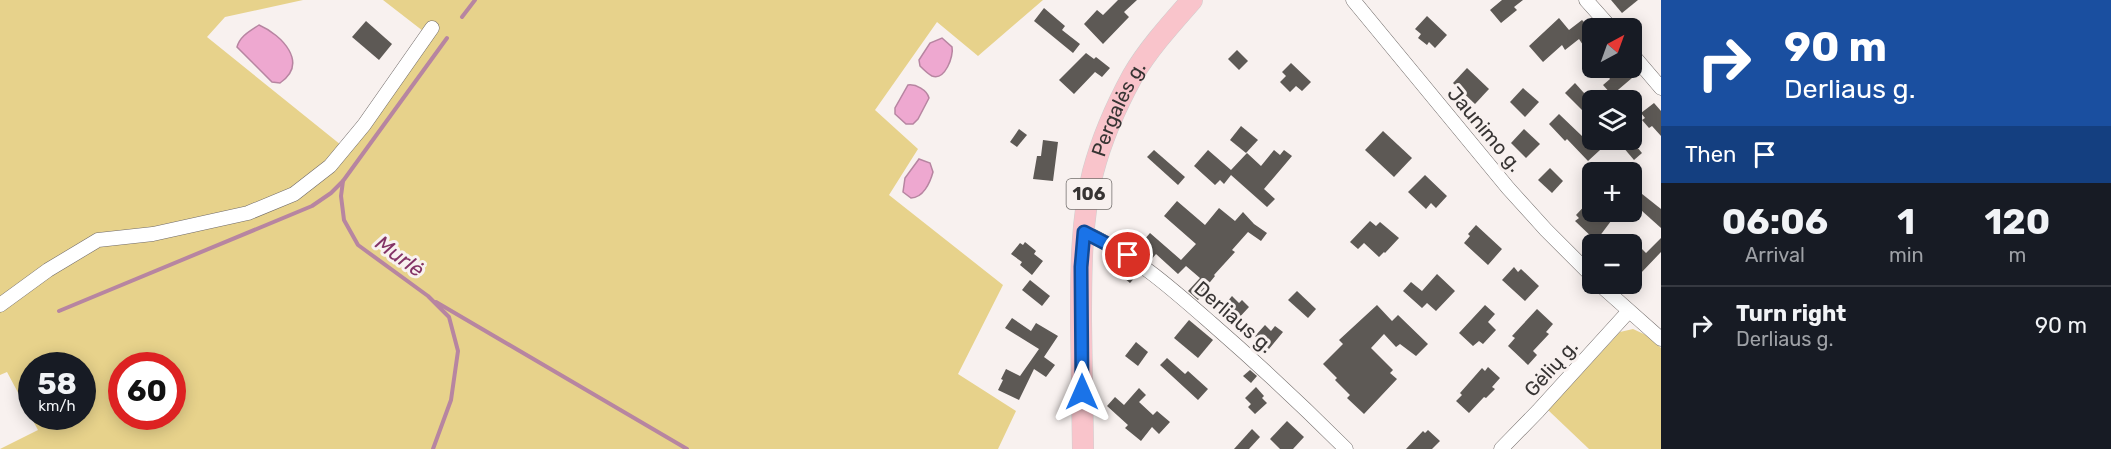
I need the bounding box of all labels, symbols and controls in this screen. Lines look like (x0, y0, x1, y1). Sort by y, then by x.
north arrow (1582, 18, 1642, 78)
map controls (1582, 18, 1642, 294)
text: 90 m (1784, 22, 1887, 72)
icon: right (1685, 24, 1763, 102)
street label: Pergalės g. (1086, 56, 1151, 160)
text: Derliaus g. (1784, 73, 1916, 105)
street label: Jaunimo g. (1442, 82, 1528, 176)
button: layers (1582, 90, 1642, 150)
icon: arrive (1748, 138, 1781, 171)
text: Then (1685, 141, 1736, 168)
button: + (1582, 162, 1642, 222)
road number: 106 (1066, 179, 1112, 209)
text: 06:06 (1722, 200, 1828, 243)
text: 1 (1897, 200, 1915, 243)
text: 120 (1984, 200, 2050, 243)
pin (1102, 229, 1153, 280)
water label: Murlė (371, 230, 430, 282)
button: − (1582, 234, 1642, 294)
icon: arrive (1111, 238, 1144, 271)
text: Arrival (1745, 243, 1805, 267)
text: min (1889, 243, 1924, 267)
text: m (2008, 243, 2026, 267)
street label: Derliaus g. (1189, 276, 1279, 358)
text: Turn right (1736, 300, 1846, 327)
icon: right (1685, 309, 1718, 342)
text: 90 m (2035, 312, 2087, 339)
text: Derliaus g. (1736, 327, 1833, 351)
street label: Gėlių g. (1519, 335, 1583, 401)
speed limit sign: 60 (108, 352, 186, 430)
position arrow (1050, 360, 1114, 424)
text: 58 (37, 366, 77, 402)
text: km/h (38, 397, 76, 415)

